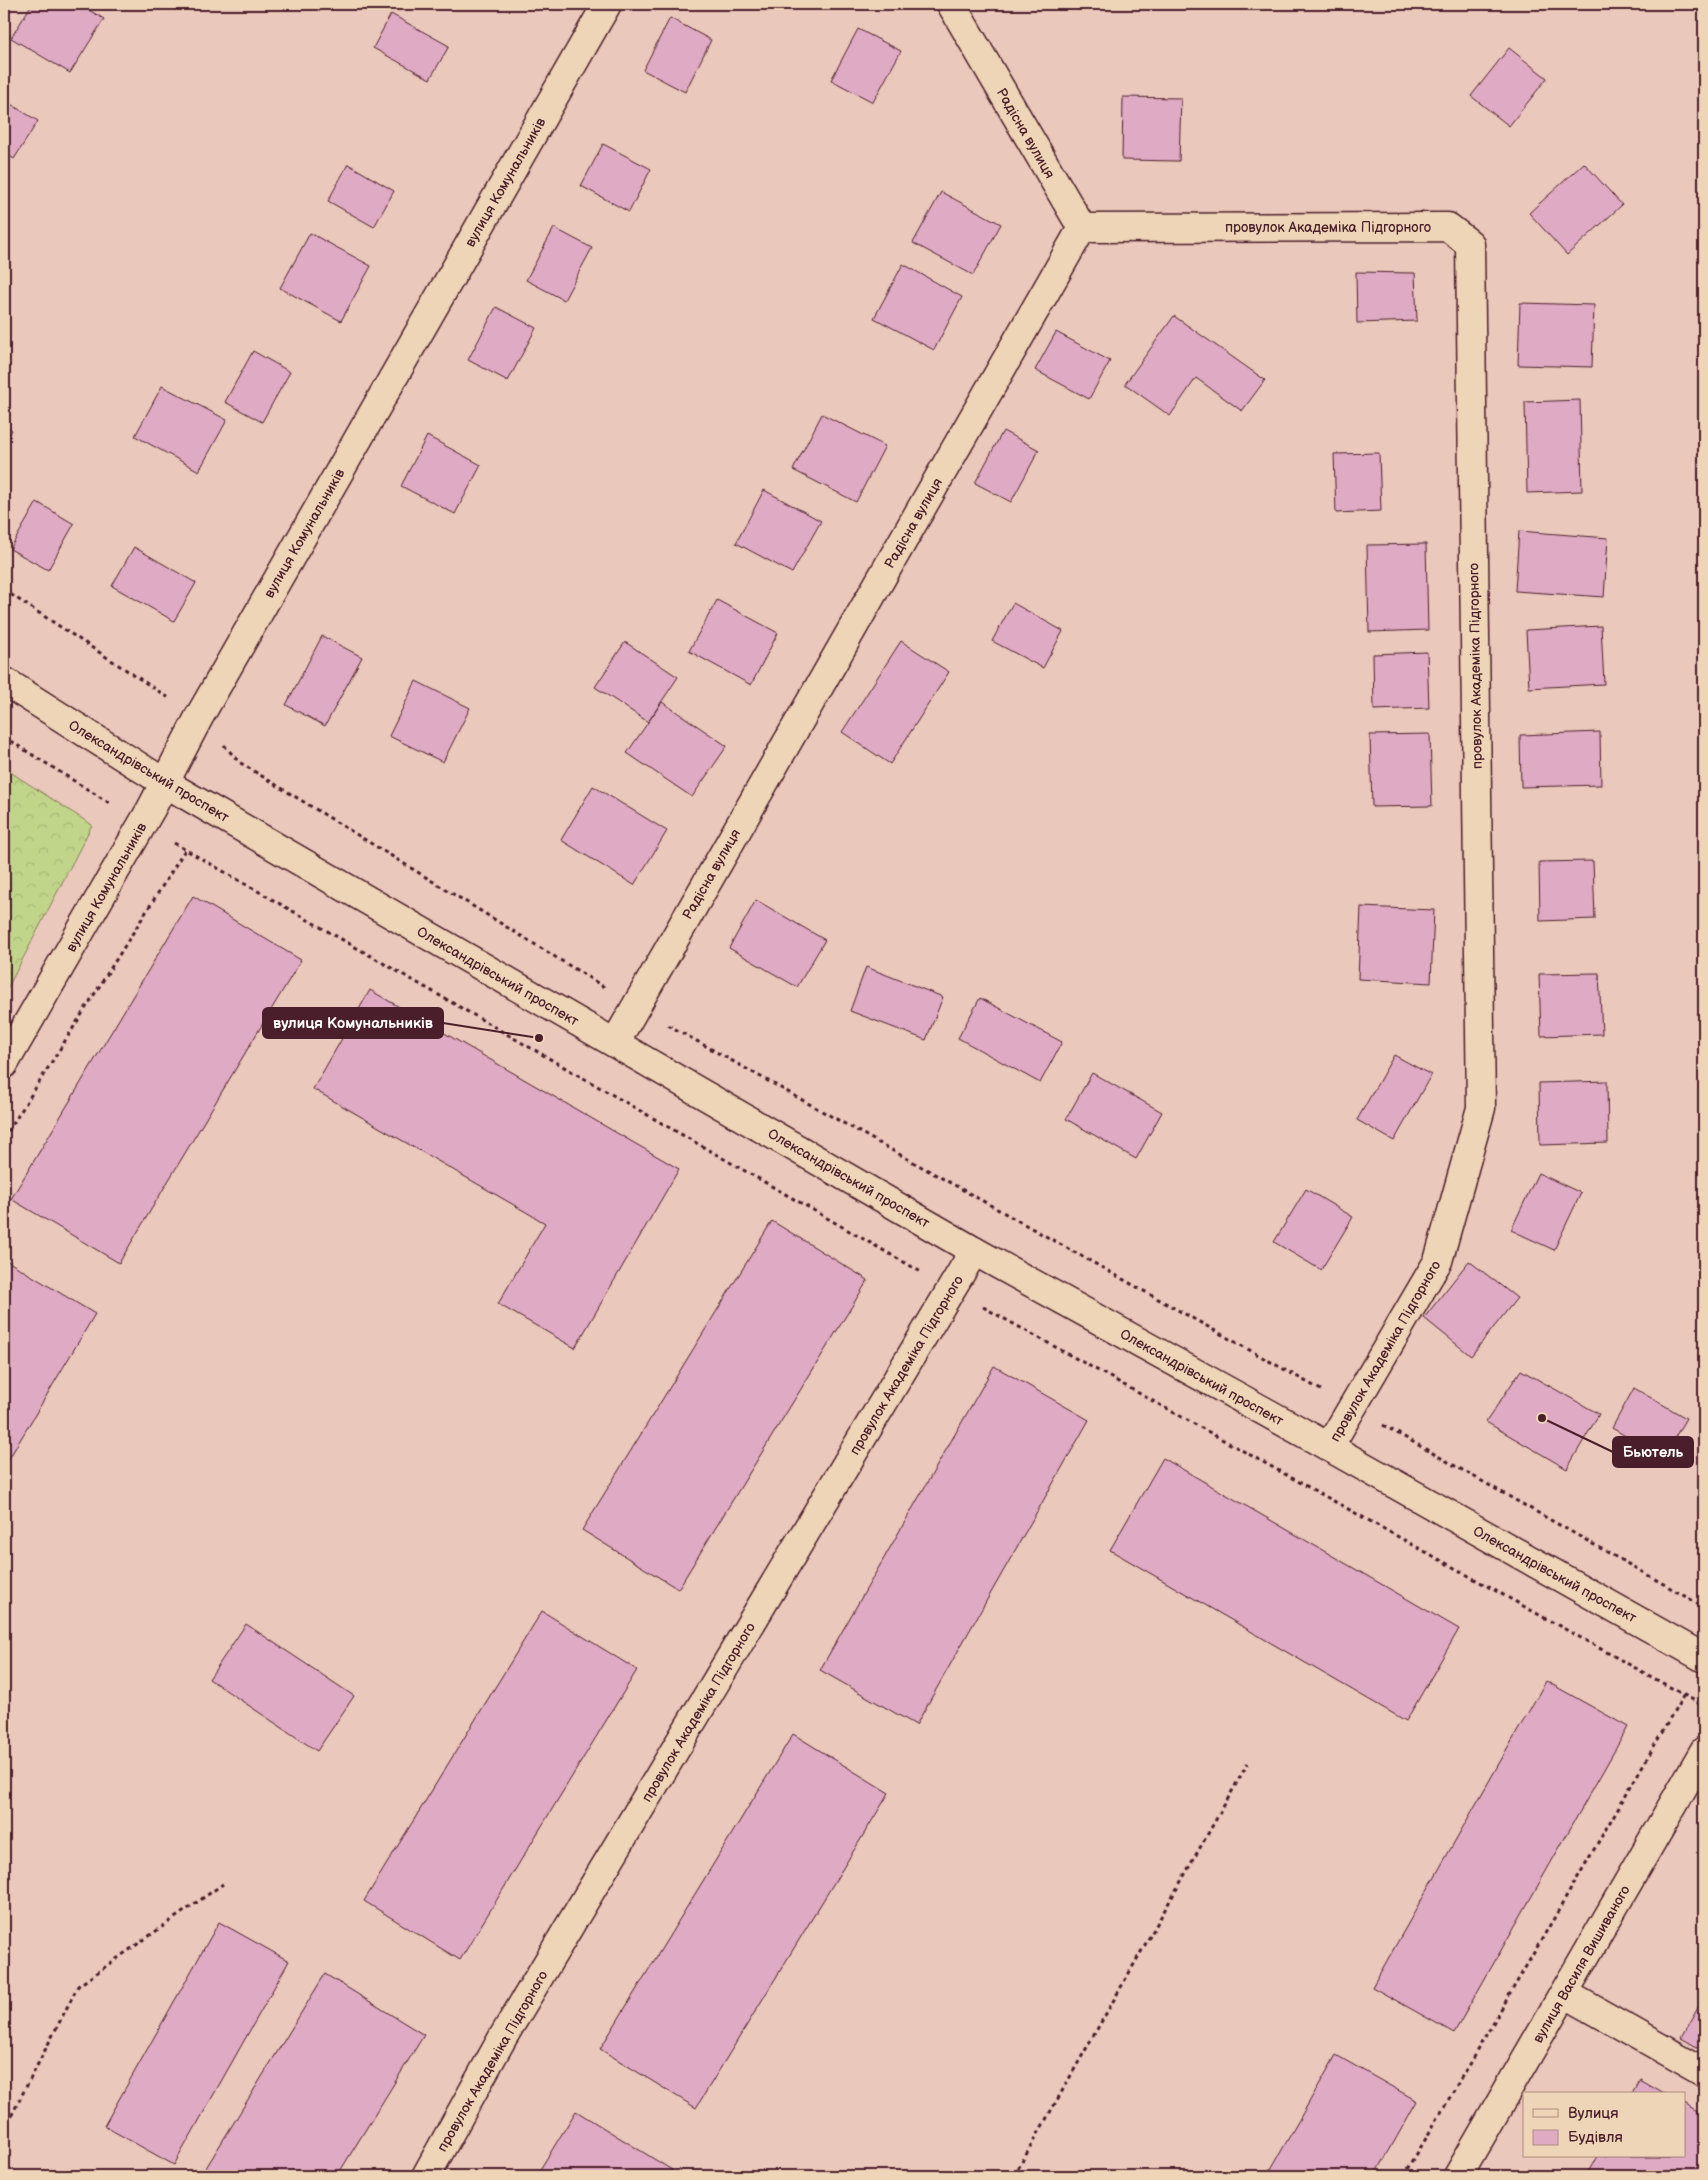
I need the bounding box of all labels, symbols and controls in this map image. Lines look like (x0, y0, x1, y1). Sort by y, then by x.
street label: Радісна вулиця (993, 85, 1058, 182)
street label: вулиця Комунальників (461, 114, 550, 250)
street label: провулок Академіка Підгорного (1225, 219, 1431, 236)
street label: вулиця Комунальників (260, 465, 349, 601)
street label: Радісна вулиця (881, 475, 946, 571)
street label: провулок Академіка Підгорного (1465, 563, 1486, 769)
street label: Олександрівський проспект (65, 717, 232, 826)
street label: вулиця Комунальників (62, 819, 151, 955)
street label: Радісна вулиця (679, 826, 744, 922)
street label: Олександрівський проспект (414, 923, 582, 1030)
callout: вулиця Комунальників (263, 1008, 443, 1038)
text: вулиця Комунальників (273, 1014, 433, 1033)
street label: Олександрівський проспект (765, 1125, 933, 1232)
street label: провулок Академіка Підгорного (1327, 1258, 1444, 1445)
street label: провулок Академіка Підгорного (846, 1272, 967, 1458)
street label: Олександрівський проспект (1117, 1325, 1287, 1430)
callout: Бьютель (1613, 1437, 1693, 1467)
text: Бьютель (1623, 1443, 1684, 1462)
street label: Олександрівський проспект (1470, 1522, 1640, 1627)
street label: провулок Академіка Підгорного (638, 1619, 759, 1805)
street label: вулиця Василя Вишиваного (1529, 1882, 1634, 2046)
street label: провулок Академіка Підгорного (434, 1968, 551, 2155)
legend (1523, 2092, 1686, 2158)
text: Вулиця (1568, 2104, 1619, 2123)
text: Будівля (1568, 2128, 1623, 2147)

